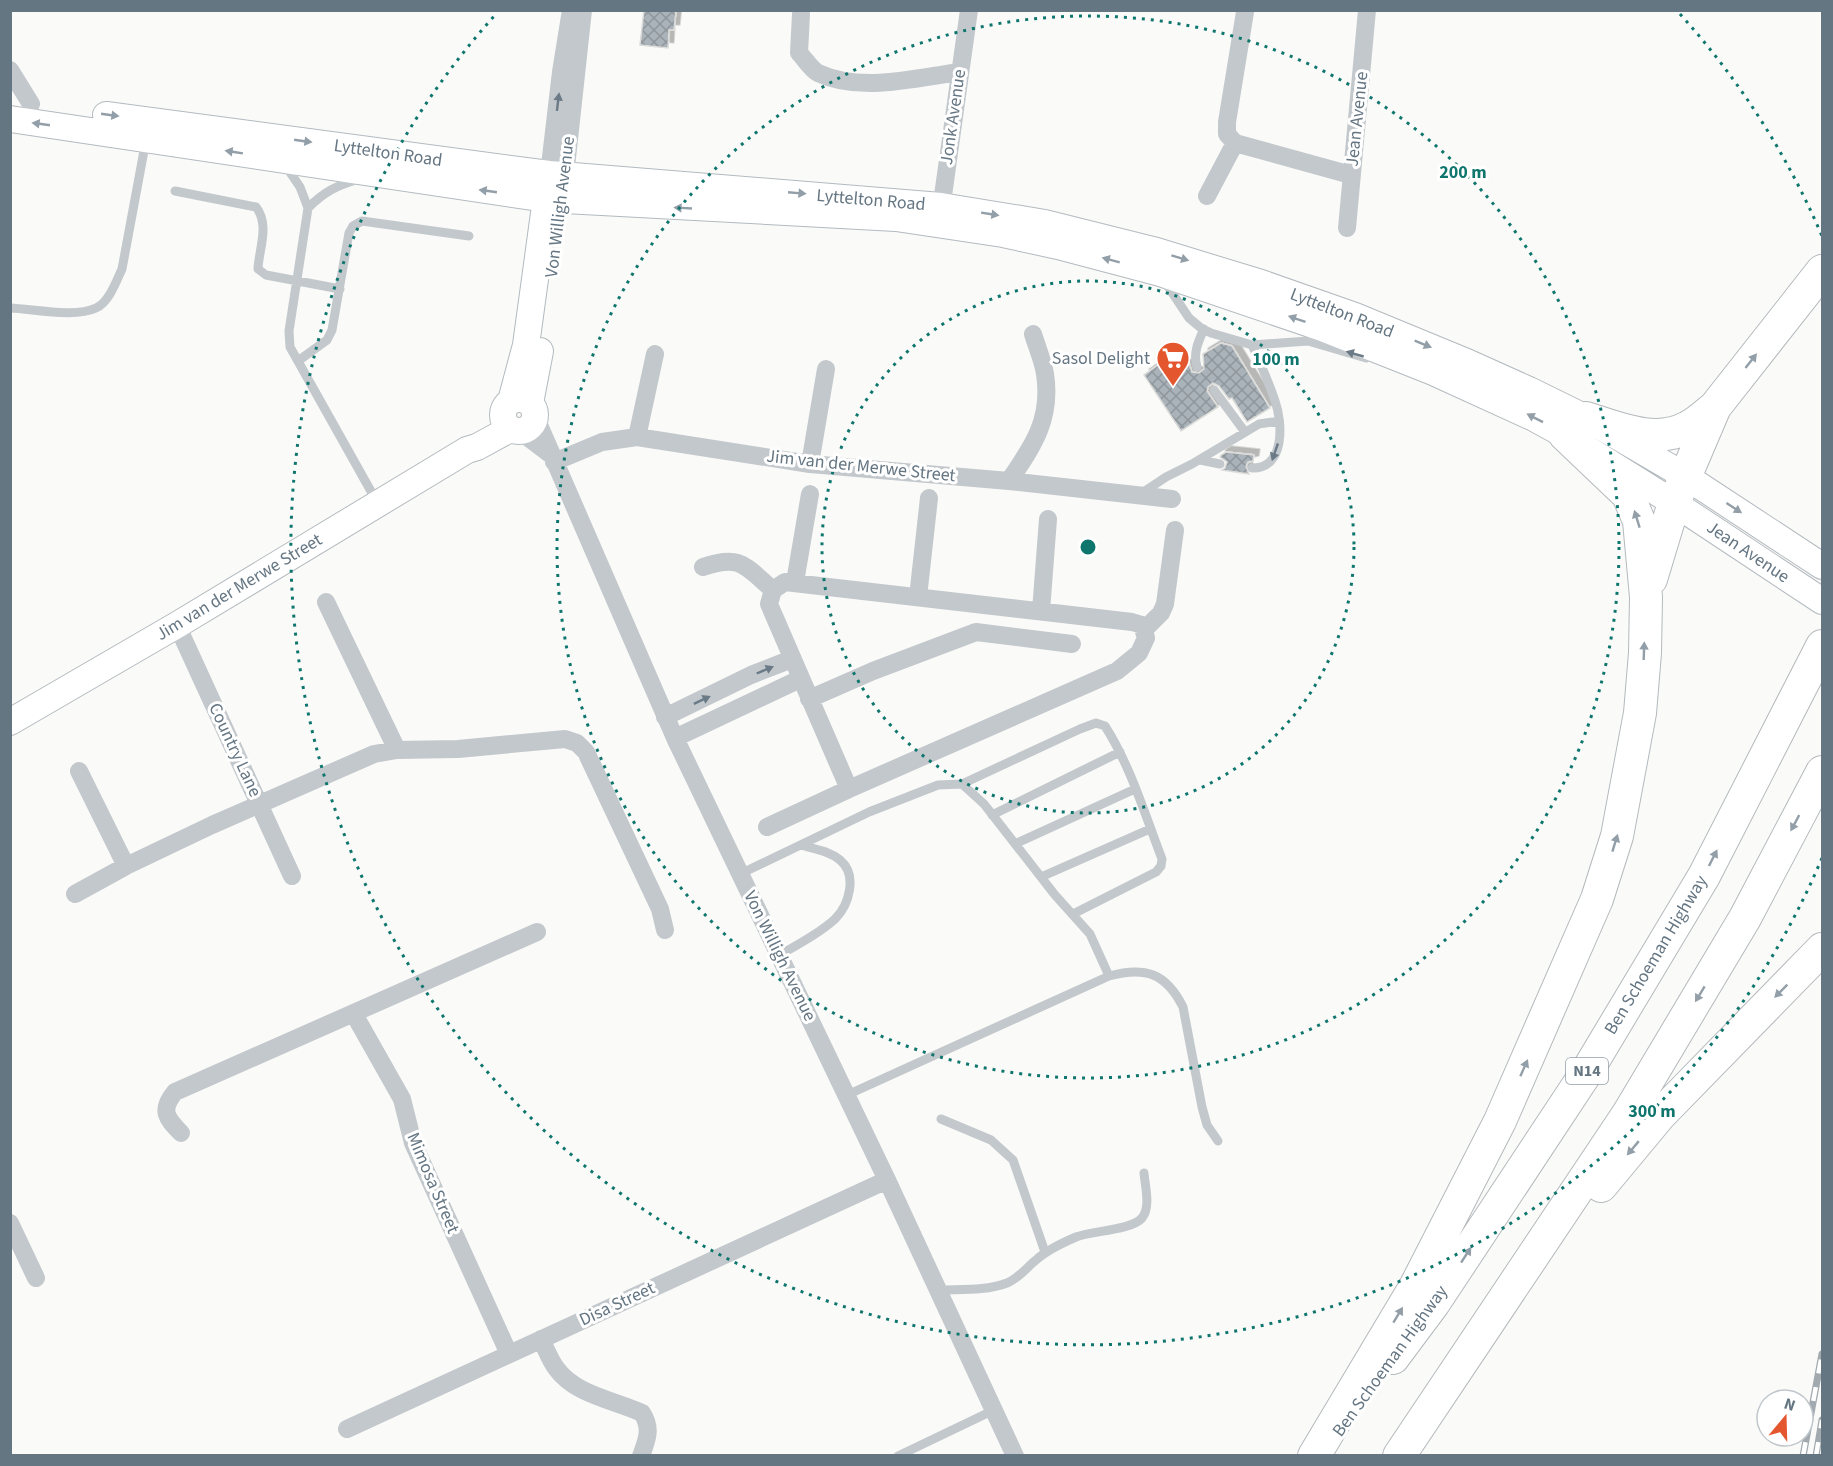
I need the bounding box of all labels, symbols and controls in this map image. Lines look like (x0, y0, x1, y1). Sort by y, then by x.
street label: Jonk Avenue (934, 68, 972, 166)
street label: Jean Avenue (1340, 70, 1374, 168)
one-way arrow (553, 93, 562, 112)
one-way arrow (101, 111, 120, 120)
one-way arrow (32, 119, 51, 128)
street label: Lyttelton Road (332, 133, 444, 173)
street label: Von Willigh Avenue (539, 135, 581, 279)
one-way arrow (294, 137, 313, 146)
one-way arrow (225, 147, 244, 156)
text: 200 m (1439, 160, 1487, 185)
street label: Lyttelton Road (815, 183, 927, 217)
one-way arrow (478, 186, 497, 195)
one-way arrow (787, 188, 806, 198)
one-way arrow (673, 203, 692, 212)
one-way arrow (981, 210, 1000, 219)
one-way arrow (1171, 254, 1189, 263)
one-way arrow (1102, 255, 1120, 265)
street label: Lyttelton Road (1287, 282, 1397, 344)
one-way arrow (1288, 314, 1306, 324)
supermarket icon: Sasol Delight (1155, 340, 1191, 387)
one-way arrow (1414, 340, 1432, 349)
place label: Sasol Delight (1052, 346, 1150, 371)
text: 100 m (1252, 347, 1300, 372)
one-way arrow (1346, 349, 1364, 359)
one-way arrow (1745, 353, 1758, 369)
one-way arrow (1526, 414, 1543, 423)
one-way arrow (1270, 443, 1279, 461)
street label: Jim van der Merwe Street (765, 444, 957, 488)
one-way arrow (1725, 502, 1741, 514)
one-way arrow (1632, 509, 1641, 527)
street label: Jean Avenue (1702, 515, 1795, 589)
street label: Jim van der Merwe Street (151, 527, 327, 647)
centre of rings (1078, 537, 1098, 557)
one-way arrow (1640, 641, 1649, 660)
one-way arrow (756, 665, 774, 675)
one-way arrow (693, 695, 710, 704)
street label: Country Lane (202, 699, 268, 801)
one-way arrow (1790, 815, 1800, 832)
one-way arrow (1611, 834, 1620, 852)
one-way arrow (1708, 849, 1718, 867)
street label: Ben Schoeman Highway (1598, 870, 1714, 1039)
street label: Von Willigh Avenue (738, 887, 822, 1026)
one-way arrow (1774, 984, 1788, 999)
one-way arrow (1695, 985, 1705, 1002)
road number: N14 (1566, 1058, 1608, 1084)
one-way arrow (1520, 1059, 1529, 1076)
text: 300 m (1628, 1099, 1676, 1124)
street label: Mimosa Street (400, 1129, 466, 1237)
one-way arrow (1626, 1140, 1639, 1156)
one-way arrow (1460, 1247, 1471, 1263)
street label: Disa Street (575, 1276, 659, 1332)
street label: Ben Schoeman Highway (1326, 1280, 1454, 1442)
one-way arrow (1393, 1306, 1403, 1323)
north arrow (1755, 1388, 1815, 1448)
text: N (1781, 1393, 1798, 1417)

